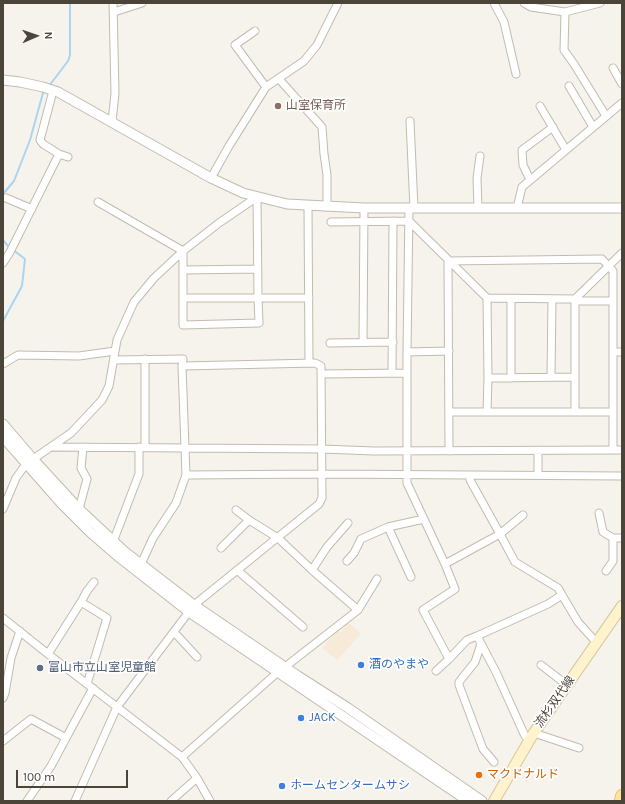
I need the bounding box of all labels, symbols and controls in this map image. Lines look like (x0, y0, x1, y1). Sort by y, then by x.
north arrow (16, 16, 56, 56)
text: N (42, 31, 55, 40)
place label: 山室保育所 (286, 99, 346, 113)
marker: 山室保育所 (273, 101, 283, 111)
place label: 酒のやまや (369, 658, 429, 672)
marker: 酒のやまや (356, 660, 366, 670)
place label: 富山市立山室児童館 (48, 661, 156, 675)
marker: 富山市立山室児童館 (35, 663, 45, 673)
street label: 流杉双代線 (532, 673, 578, 731)
place label: JACK (309, 711, 335, 725)
marker: JACK (296, 713, 306, 723)
scale bar (18, 762, 130, 788)
place label: マクドナルド (487, 768, 559, 782)
text: 100 m (23, 770, 55, 784)
marker: マクドナルド (474, 770, 484, 780)
place label: ホームセンタームサシ (290, 779, 410, 793)
marker: ホームセンタームサシ (277, 781, 287, 791)

